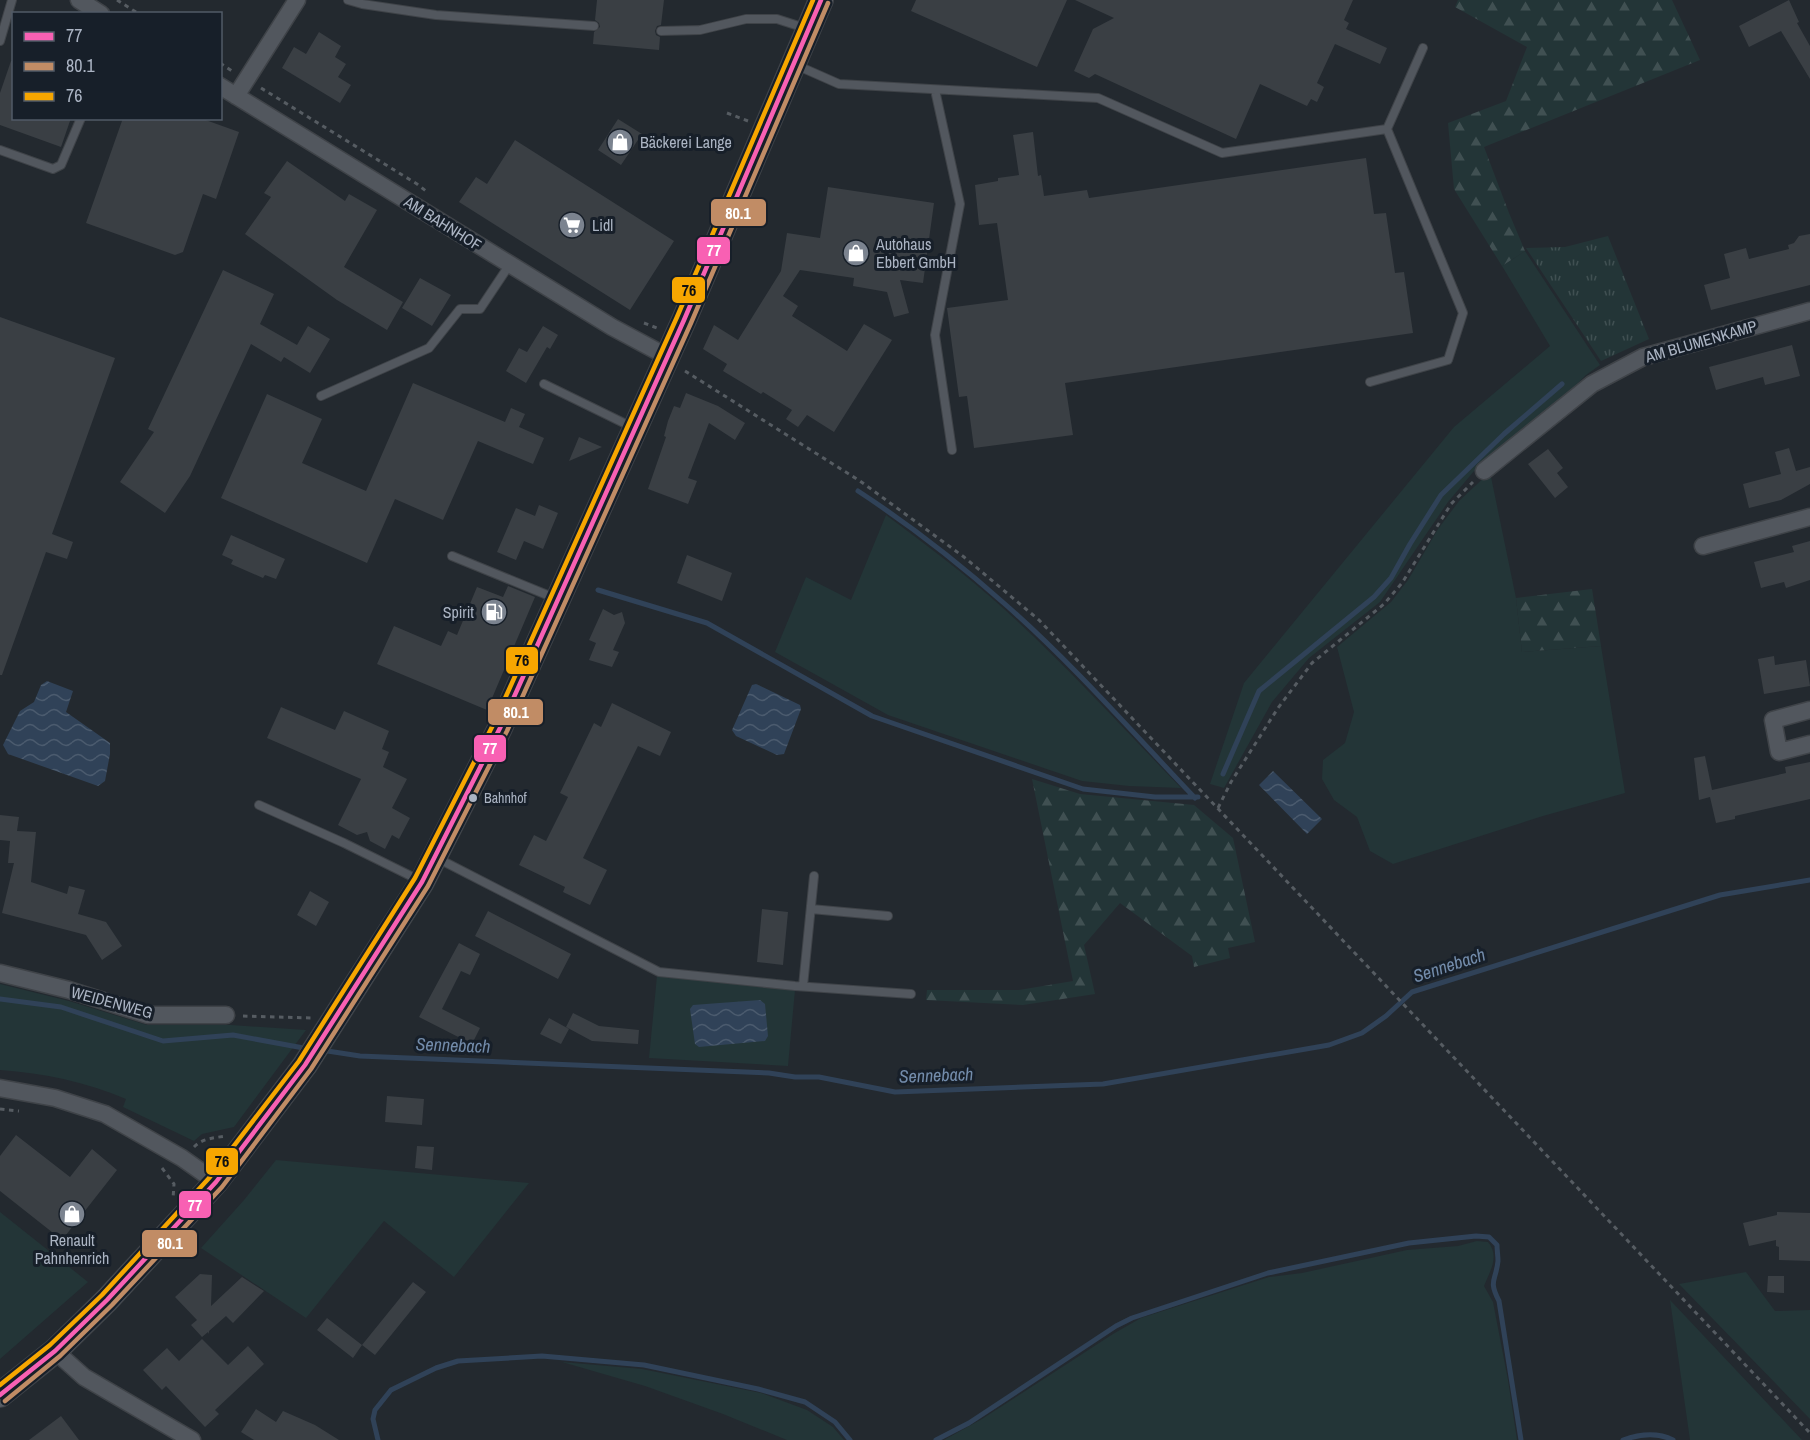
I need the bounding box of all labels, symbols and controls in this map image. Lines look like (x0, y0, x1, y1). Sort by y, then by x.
legend (12, 12, 222, 120)
text: 77 (66, 23, 82, 48)
text: 80.1 (66, 53, 96, 78)
text: 76 (66, 83, 82, 108)
shop icon: Bäckerei Lange (605, 127, 635, 157)
place label: Bäckerei Lange (640, 131, 732, 153)
street label: AM BAHNHOF (399, 190, 486, 256)
line badge: 80.1 (710, 198, 767, 227)
text: 80.1 (725, 202, 751, 224)
supermarket icon: Lidl (557, 210, 587, 240)
place label: Lidl (592, 214, 613, 236)
place label: Autohaus Ebbert GmbH (875, 233, 956, 273)
line badge: 77 (696, 236, 731, 265)
shop icon: Autohaus Ebbert GmbH (841, 238, 871, 268)
text: 77 (707, 239, 721, 261)
line badge: 76 (671, 276, 706, 304)
text: 76 (682, 279, 696, 301)
street label: AM BLUMENKAMP (1642, 314, 1760, 368)
fuel station icon: Spirit (479, 597, 509, 627)
place label: Spirit (443, 601, 474, 623)
line badge: 76 (505, 646, 539, 675)
text: 76 (515, 649, 529, 671)
line badge: 80.1 (487, 698, 544, 726)
text: 80.1 (503, 701, 529, 723)
line badge: 77 (473, 734, 507, 763)
text: 77 (483, 737, 497, 759)
place label: Bahnhof (484, 789, 528, 807)
marker: Bahnhof (467, 792, 479, 804)
water label: Sennebach (1410, 942, 1488, 988)
street label: WEIDENWEG (69, 981, 155, 1023)
water label: Sennebach (415, 1031, 491, 1059)
water label: Sennebach (898, 1061, 974, 1089)
line badge: 76 (205, 1147, 239, 1176)
text: 76 (215, 1150, 229, 1172)
line badge: 77 (178, 1190, 212, 1219)
text: 77 (188, 1194, 202, 1216)
shop icon: Renault Pahnhenrich (57, 1199, 87, 1229)
place label: Renault Pahnhenrich (35, 1229, 109, 1269)
line badge: 80.1 (141, 1229, 198, 1258)
text: 80.1 (157, 1232, 183, 1254)

